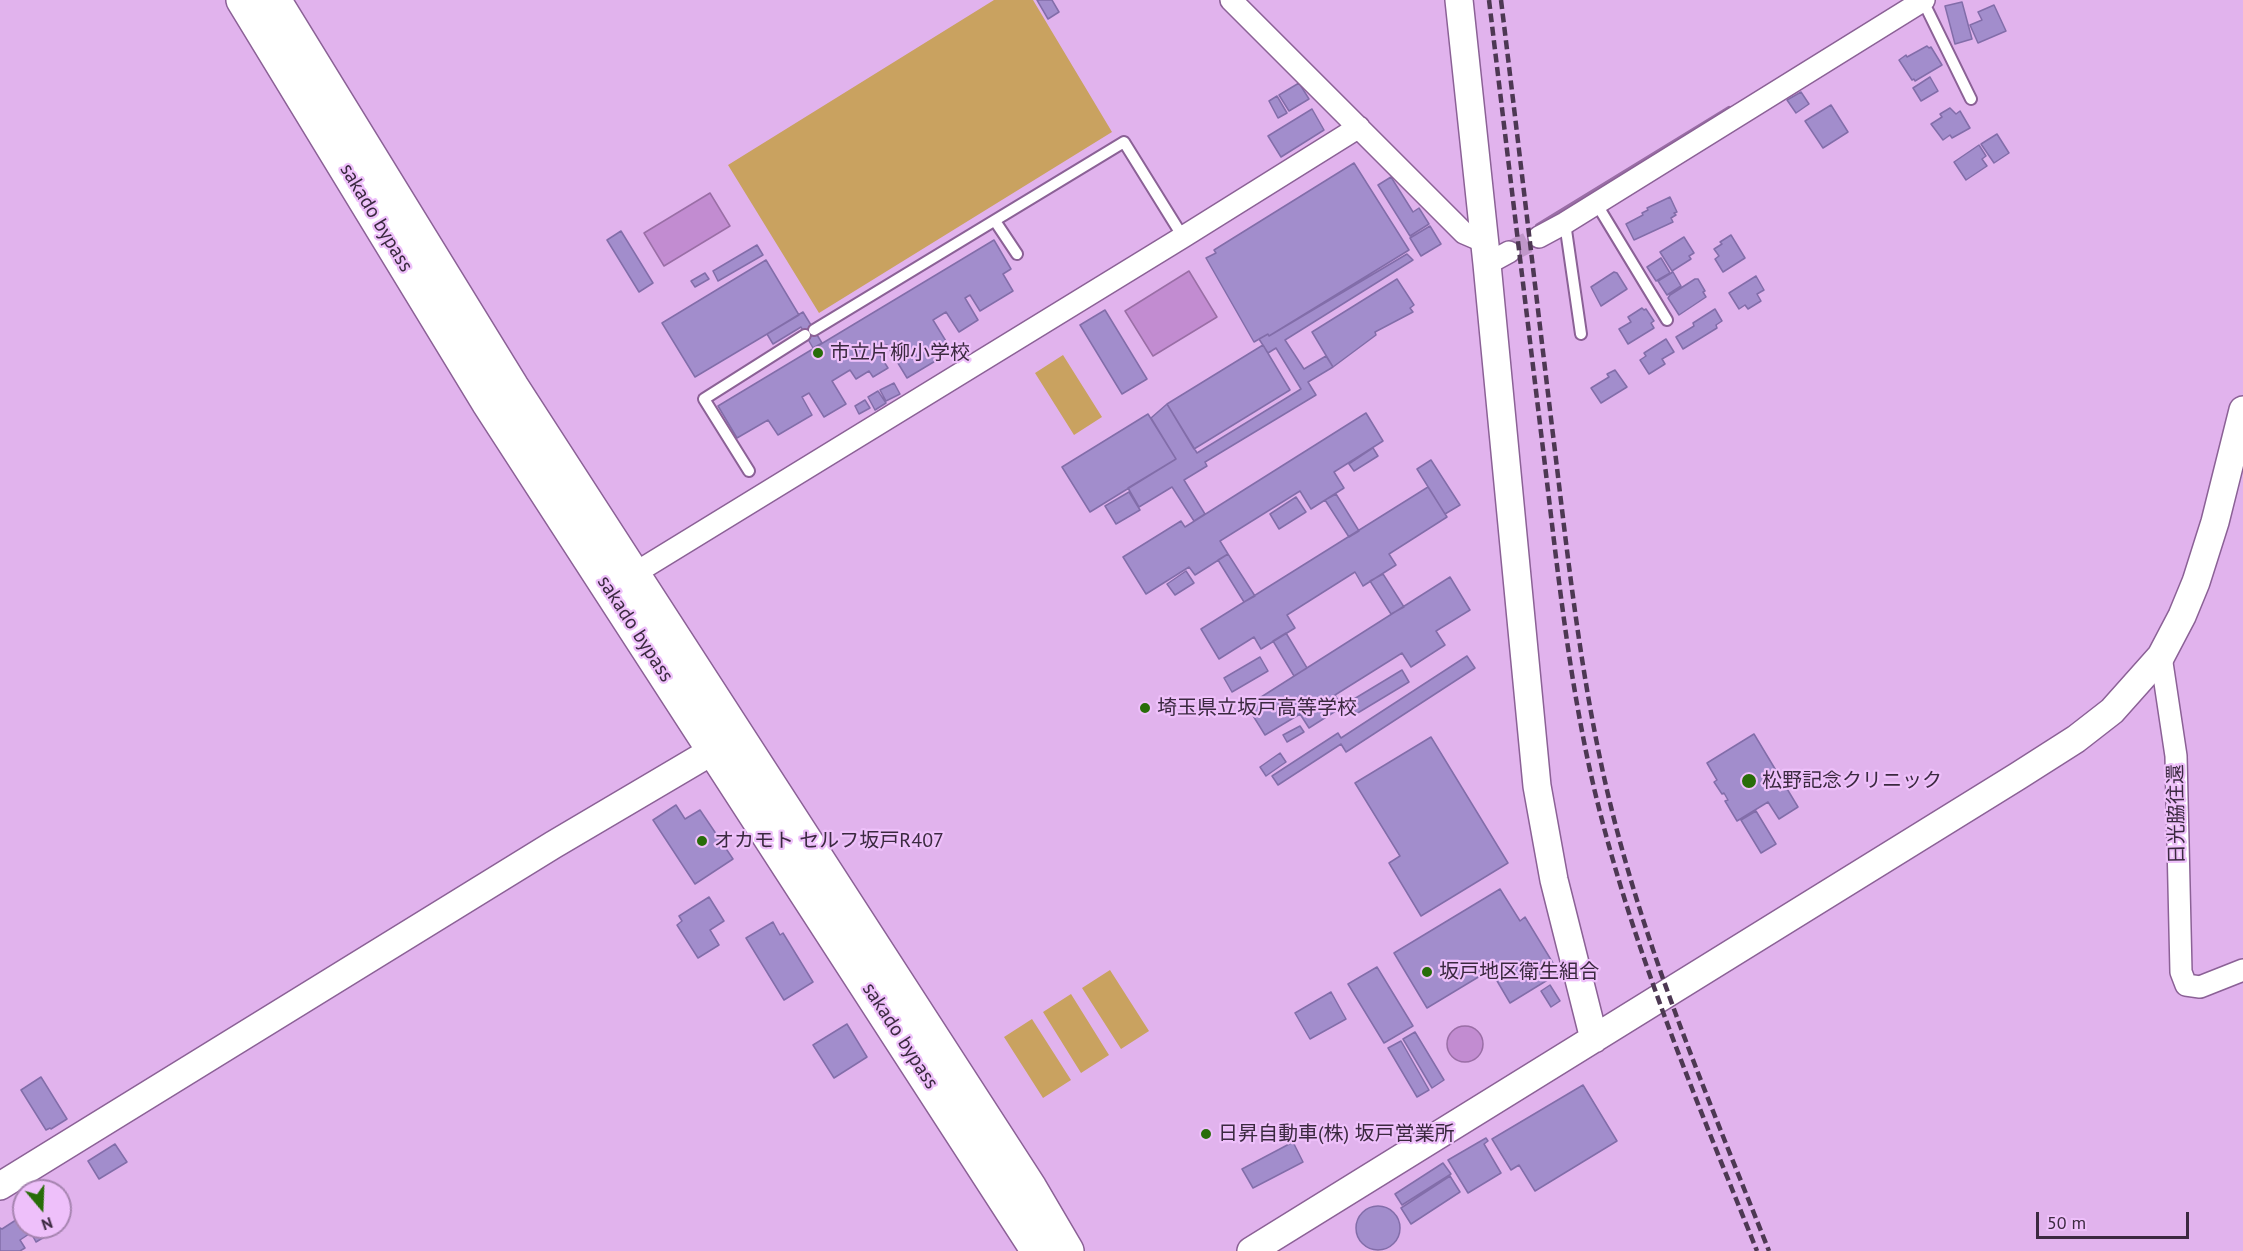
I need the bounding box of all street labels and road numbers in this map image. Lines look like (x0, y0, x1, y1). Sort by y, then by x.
street label: sakado bypass (334, 159, 418, 277)
street label: sakado bypass (592, 571, 678, 687)
street label: 日光脇往還 (2164, 764, 2190, 864)
street label: sakado bypass (857, 978, 943, 1094)

